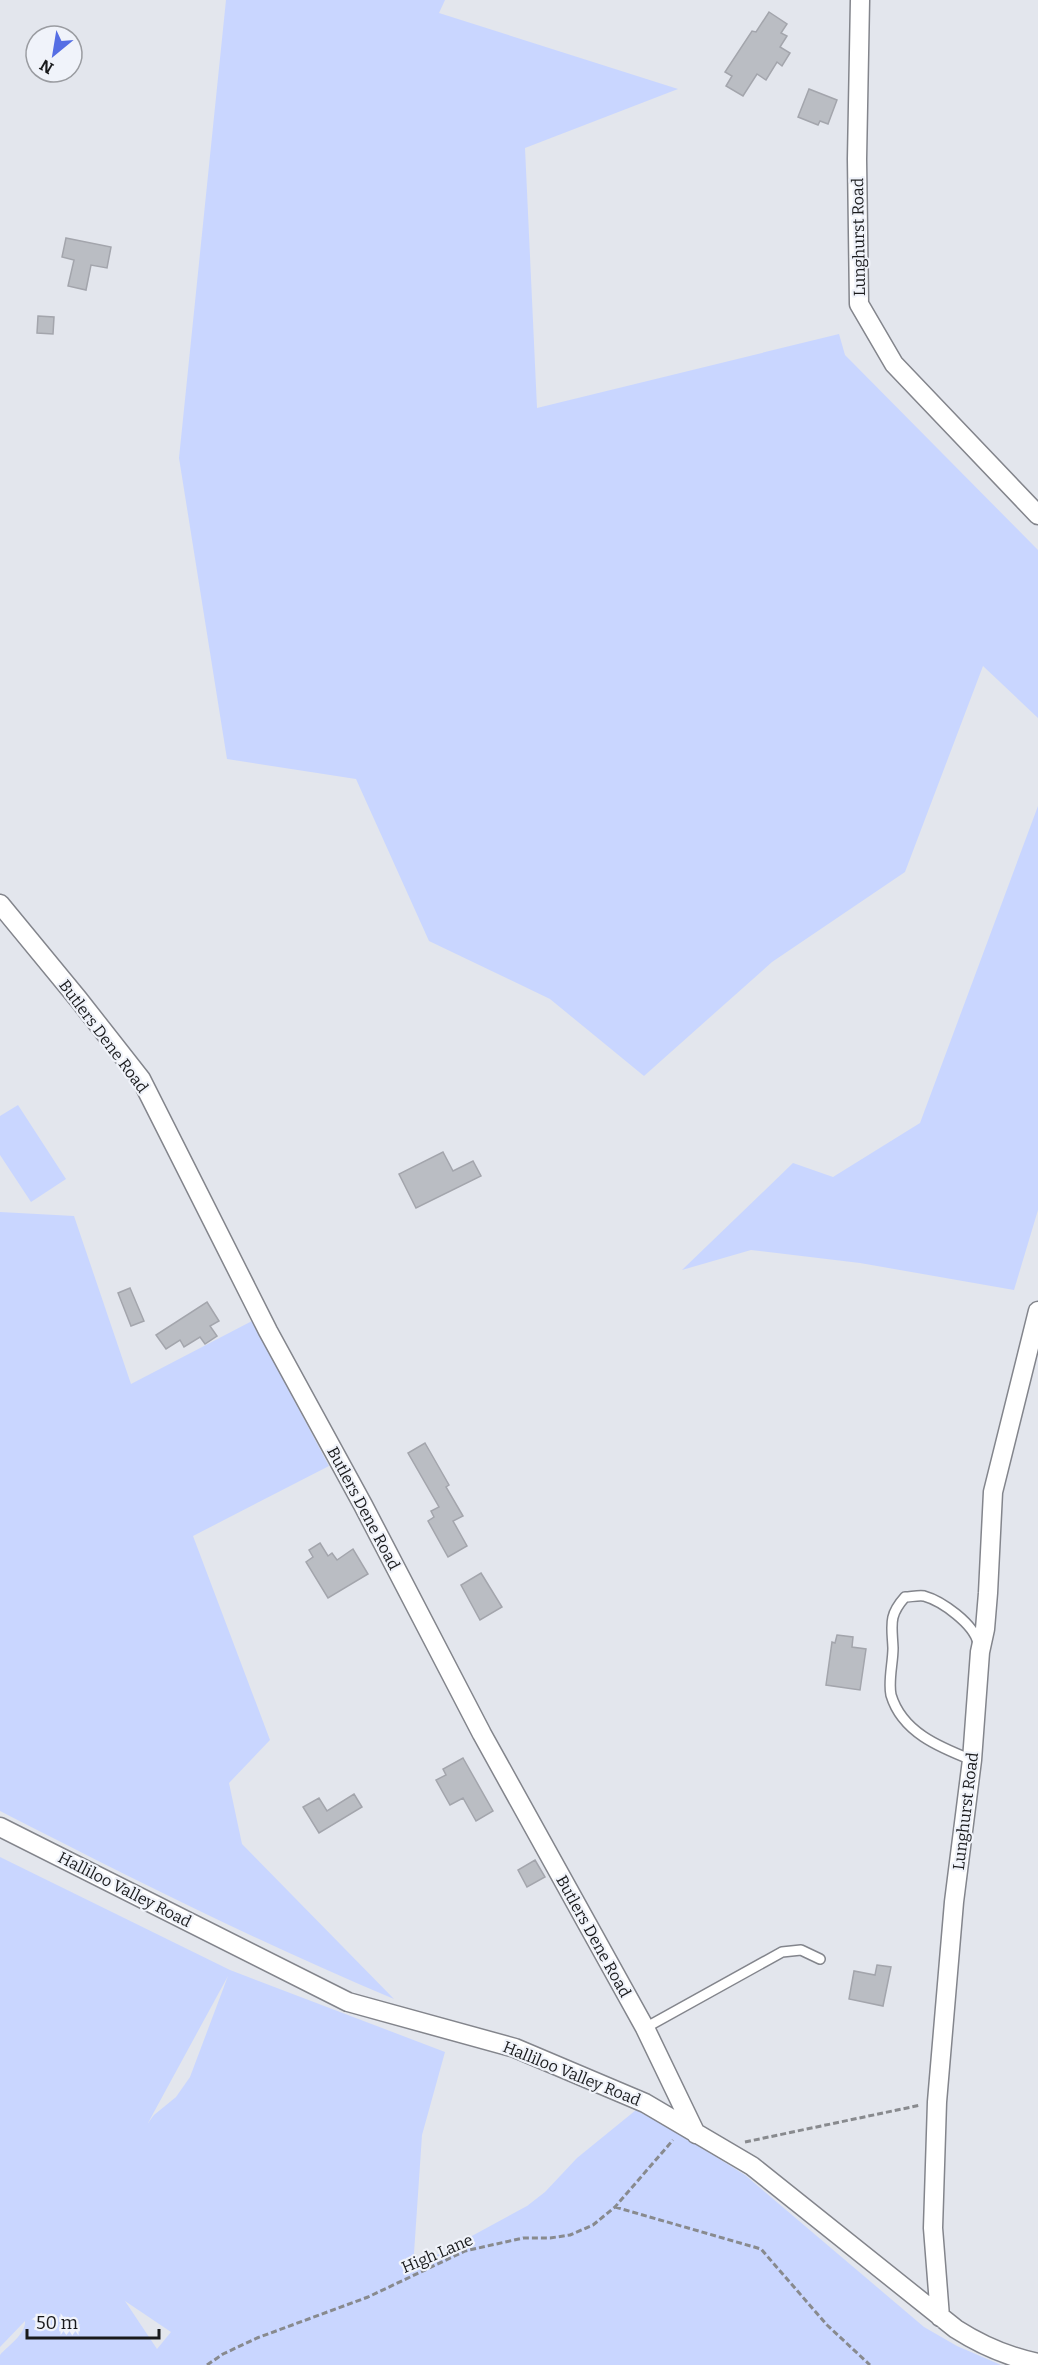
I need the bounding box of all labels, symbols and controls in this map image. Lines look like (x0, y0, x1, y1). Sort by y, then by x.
north arrow (24, 24, 84, 84)
text: N (37, 55, 57, 78)
street label: Lunghurst Road (848, 177, 869, 296)
street label: Butlers Dene Road (55, 976, 153, 1097)
street label: Butlers Dene Road (323, 1444, 404, 1573)
street label: Lunghurst Road (949, 1751, 982, 1871)
street label: Halliloo Valley Road (55, 1848, 195, 1931)
street label: Butlers Dene Road (552, 1872, 635, 2001)
street label: Halliloo Valley Road (500, 2037, 644, 2110)
street label: High Lane (399, 2230, 476, 2277)
scale bar (27, 2302, 159, 2340)
text: 50 m (36, 2312, 78, 2334)

